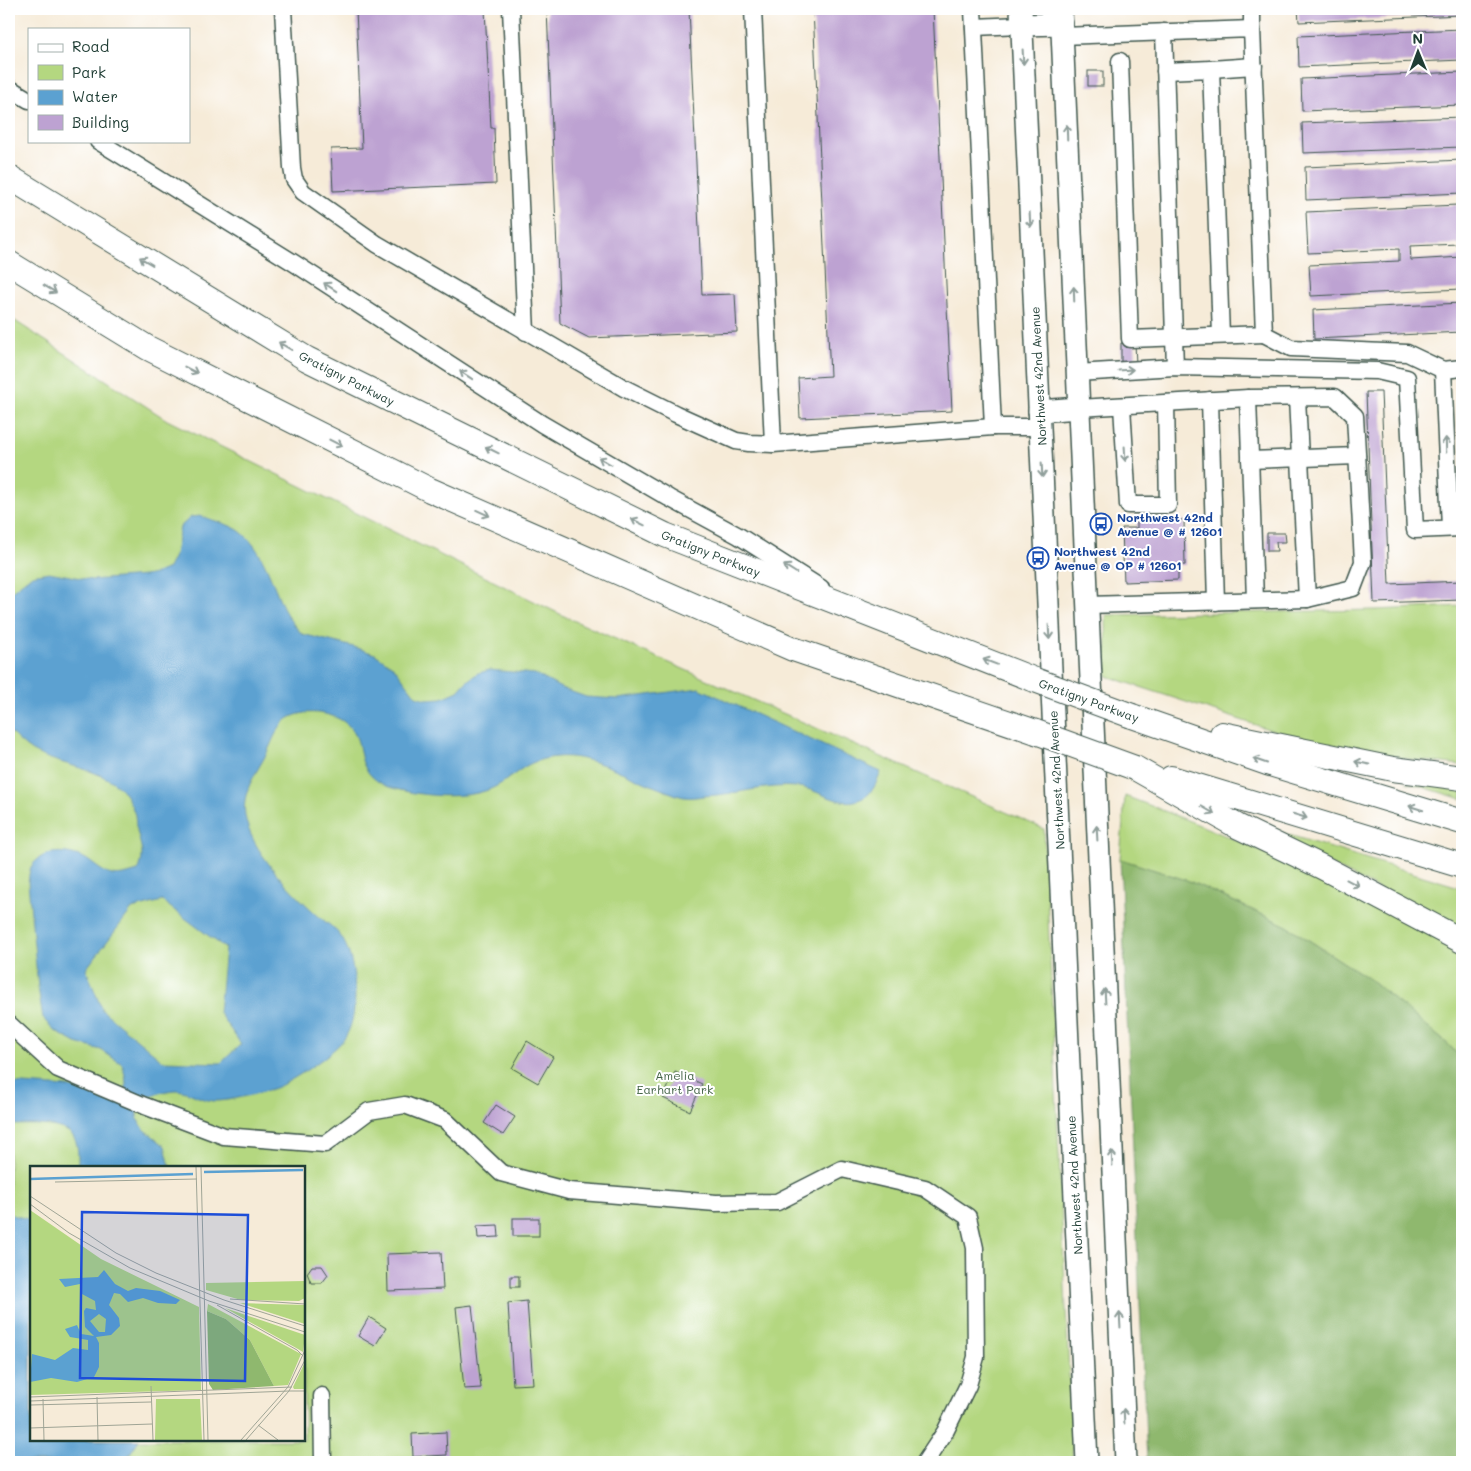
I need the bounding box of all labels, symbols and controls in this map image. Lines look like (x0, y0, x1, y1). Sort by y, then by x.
legend (28, 28, 190, 142)
north arrow (1394, 28, 1444, 78)
text: N (1412, 29, 1423, 48)
text: Road (72, 36, 109, 56)
one-way arrow (1018, 49, 1028, 65)
text: Park (72, 62, 106, 82)
text: Water (72, 86, 118, 106)
text: Building (72, 112, 129, 132)
one-way arrow (1062, 124, 1071, 140)
one-way arrow (1026, 212, 1035, 228)
one-way arrow (140, 256, 154, 266)
one-way arrow (324, 281, 338, 291)
one-way arrow (43, 284, 57, 294)
one-way arrow (1069, 286, 1078, 302)
street label: Northwest 42nd Avenue (1026, 306, 1050, 446)
one-way arrow (278, 340, 292, 350)
street label: Gratigny Parkway (296, 347, 398, 409)
one-way arrow (183, 366, 198, 375)
one-way arrow (1118, 366, 1134, 375)
one-way arrow (460, 370, 474, 380)
one-way arrow (1442, 437, 1451, 453)
one-way arrow (329, 438, 344, 448)
one-way arrow (485, 445, 500, 454)
one-way arrow (1120, 446, 1130, 462)
one-way arrow (598, 455, 612, 465)
one-way arrow (1037, 461, 1047, 477)
one-way arrow (475, 508, 490, 518)
place label: Northwest 42nd Avenue @ # 12601 (1117, 509, 1222, 539)
bus stop icon: Northwest 42nd Avenue @ # 12601 (1089, 512, 1113, 536)
one-way arrow (631, 517, 646, 526)
street label: Gratigny Parkway (659, 526, 763, 580)
place label: Northwest 42nd Avenue @ OP # 12601 (1054, 543, 1182, 573)
bus stop icon: Northwest 42nd Avenue @ OP # 12601 (1026, 546, 1050, 570)
one-way arrow (784, 563, 798, 573)
one-way arrow (1045, 624, 1054, 640)
one-way arrow (982, 657, 998, 666)
street label: Gratigny Parkway (1037, 674, 1141, 726)
street label: Northwest 42nd Avenue (1044, 710, 1068, 850)
one-way arrow (1253, 756, 1268, 765)
one-way arrow (1355, 758, 1371, 768)
one-way arrow (1408, 803, 1424, 813)
one-way arrow (1200, 805, 1214, 815)
one-way arrow (1291, 812, 1307, 822)
one-way arrow (1093, 826, 1102, 842)
one-way arrow (1345, 879, 1360, 888)
one-way arrow (1100, 988, 1109, 1004)
park label: Amelia Earhart Park (637, 1067, 713, 1097)
street label: Northwest 42nd Avenue (1062, 1115, 1086, 1255)
one-way arrow (1108, 1150, 1117, 1166)
inset map (30, 1166, 305, 1441)
one-way arrow (1115, 1313, 1124, 1329)
one-way arrow (1119, 1408, 1129, 1424)

